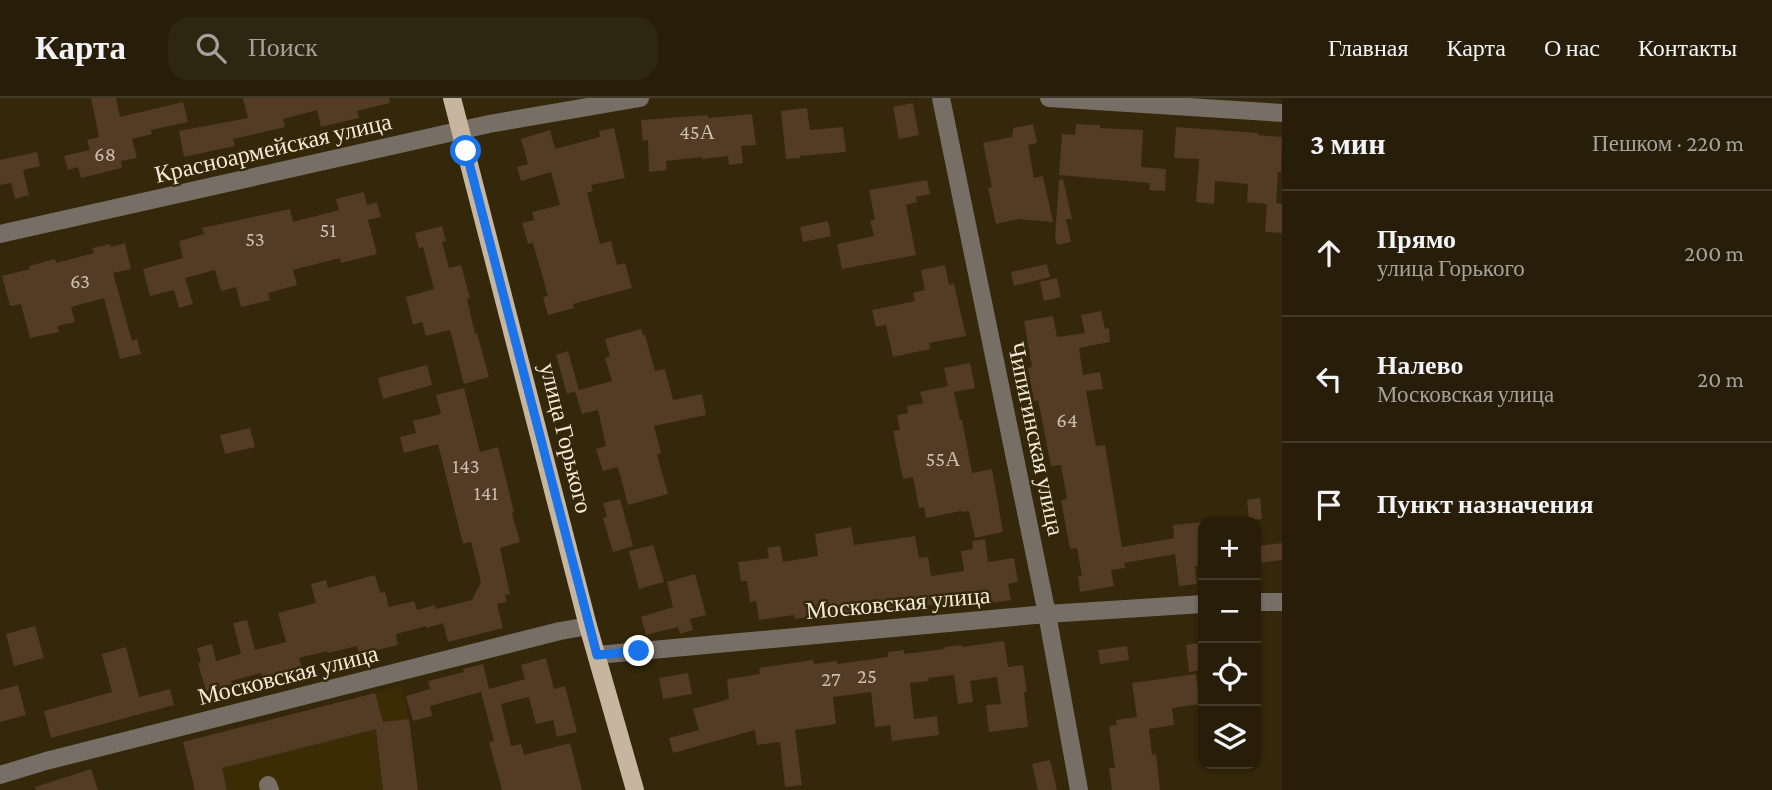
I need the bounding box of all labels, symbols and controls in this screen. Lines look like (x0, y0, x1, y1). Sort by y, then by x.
search box (168, 17, 658, 80)
text: Карта (35, 29, 126, 66)
icon: search (192, 29, 230, 67)
text: Поиск (248, 33, 318, 62)
text: Главная (1328, 34, 1409, 61)
text: Карта (1447, 34, 1506, 61)
text: О нас (1544, 34, 1600, 61)
text: Контакты (1638, 34, 1737, 61)
street label: Красноармейская улица (152, 107, 394, 188)
house number: 45А (679, 120, 716, 144)
text: 3 мин (1310, 127, 1385, 160)
text: Пешком · 220 m (1592, 130, 1744, 156)
route start (450, 135, 481, 166)
house number: 68 (94, 142, 116, 166)
house number: 51 (320, 218, 336, 242)
text: Прямо (1377, 225, 1456, 254)
house number: 53 (245, 227, 265, 251)
icon: ahead (1310, 234, 1348, 272)
text: 200 m (1684, 240, 1744, 266)
text: улица Горького (1377, 255, 1525, 281)
house number: 63 (70, 269, 90, 293)
street label: Чипигинская улица (1003, 340, 1070, 538)
text: Налево (1377, 351, 1463, 380)
street label: улица Горького (535, 360, 598, 516)
icon: left (1310, 360, 1348, 398)
text: 20 m (1697, 366, 1744, 392)
text: Московская улица (1377, 381, 1554, 407)
house number: 64 (1056, 408, 1078, 432)
house number: 55А (926, 447, 961, 471)
house number: 143 (452, 454, 480, 478)
house number: 141 (474, 481, 498, 505)
icon: arrive (1310, 486, 1348, 524)
text: Пункт назначения (1377, 490, 1594, 519)
map controls (1198, 517, 1261, 769)
button: + (1198, 517, 1261, 580)
button: − (1198, 580, 1261, 643)
street label: Московская улица (805, 581, 992, 624)
route end (623, 635, 654, 666)
street label: Московская улица (195, 639, 381, 710)
button: locate (1198, 643, 1261, 706)
house number: 25 (857, 664, 877, 688)
house number: 27 (821, 667, 841, 691)
button: layers (1198, 706, 1261, 769)

